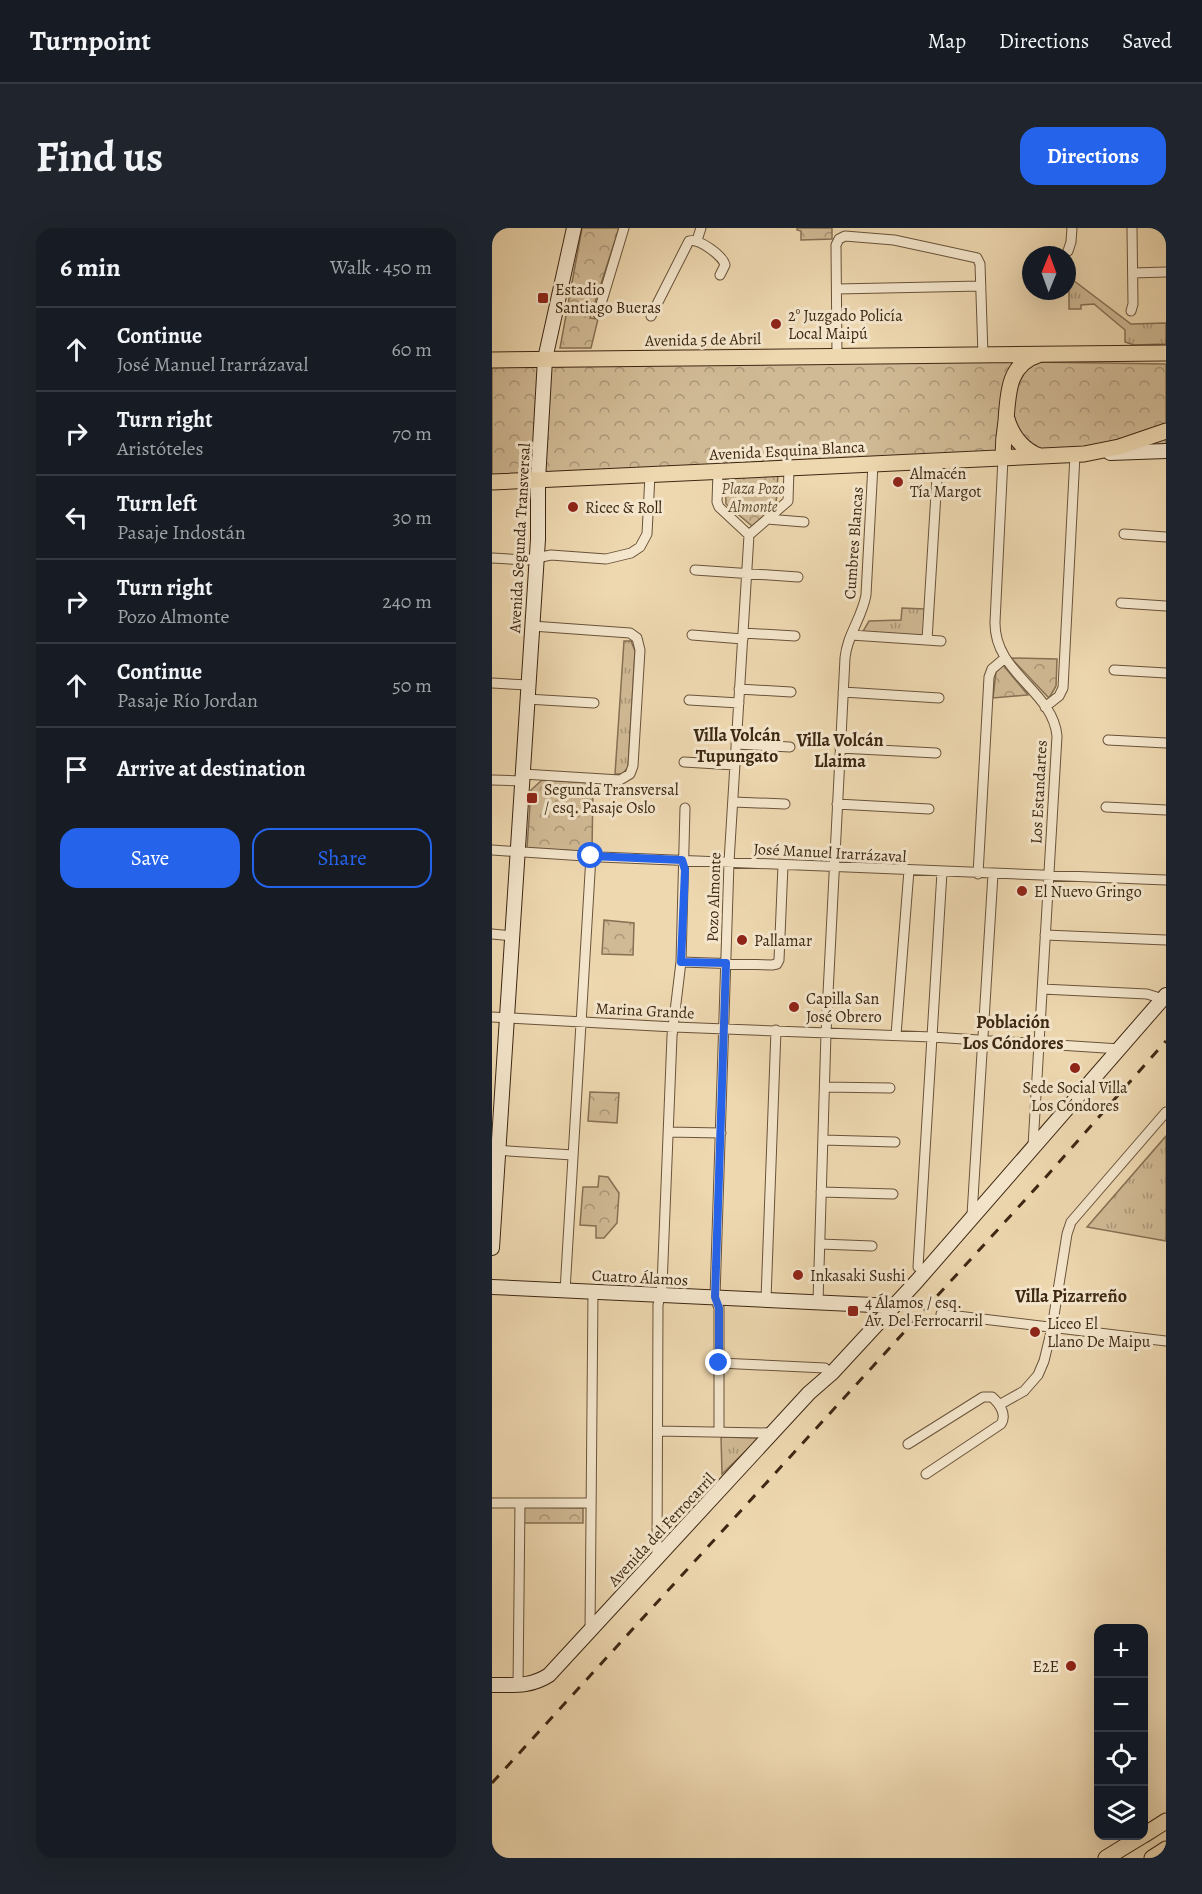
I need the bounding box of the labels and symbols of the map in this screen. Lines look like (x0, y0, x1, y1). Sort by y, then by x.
north arrow (1022, 246, 1076, 300)
place label: Estadio Santiago Bueras (555, 279, 661, 319)
marker: Estadio Santiago Bueras (536, 291, 550, 305)
place label: 2° Juzgado Policía Local Maipú (788, 305, 903, 345)
marker: 2° Juzgado Policía Local Maipú (769, 317, 783, 331)
street label: Avenida 5 de Abril (644, 328, 761, 352)
street label: Avenida Esquina Blanca (708, 436, 866, 466)
street label: Avenida Segunda Transversal (504, 442, 536, 635)
place label: Almacén Tía Margot (909, 463, 982, 503)
marker: Almacén Tía Margot (891, 475, 905, 489)
park label: Plaza Pozo Almonte (721, 478, 785, 518)
street label: Cumbres Blancas (839, 486, 869, 600)
place label: Ricec & Roll (585, 497, 662, 519)
marker: Ricec & Roll (566, 500, 580, 514)
district label: Villa Volcán Tupungato (692, 723, 781, 768)
district label: Villa Volcán Llaima (795, 728, 884, 773)
street label: Los Estandartes (1025, 739, 1053, 845)
place label: Segunda Transversal / esq. Pasaje Oslo (544, 779, 679, 819)
marker: Segunda Transversal / esq. Pasaje Oslo (525, 791, 539, 805)
street label: José Manuel Irarrázaval (753, 838, 907, 868)
route start (577, 842, 603, 868)
street label: Pozo Almonte (701, 852, 727, 942)
place label: El Nuevo Gringo (1034, 881, 1142, 903)
marker: El Nuevo Gringo (1015, 884, 1029, 898)
place label: Pallamar (754, 930, 812, 952)
marker: Pallamar (735, 933, 749, 947)
place label: Capilla San José Obrero (806, 988, 882, 1028)
street label: Marina Grande (595, 997, 695, 1025)
marker: Capilla San José Obrero (787, 1000, 801, 1014)
district label: Población Los Cóndores (962, 1010, 1064, 1055)
marker: Sede Social Villa Los Cóndores (1068, 1061, 1082, 1075)
place label: Sede Social Villa Los Cóndores (1022, 1077, 1128, 1117)
street label: Cuatro Álamos (591, 1264, 689, 1292)
place label: Inkasaki Sushi (810, 1265, 906, 1287)
marker: Inkasaki Sushi (791, 1268, 805, 1282)
district label: Villa Pizarreño (1014, 1284, 1127, 1308)
place label: 4 Álamos / esq. Av. Del Ferrocarril (864, 1292, 983, 1332)
marker: 4 Álamos / esq. Av. Del Ferrocarril (846, 1304, 860, 1318)
place label: Liceo El Llano De Maipu (1047, 1313, 1151, 1353)
marker: Liceo El Llano De Maipu (1028, 1325, 1042, 1339)
route end (705, 1349, 731, 1375)
street label: Avenida del Ferrocarril (603, 1468, 720, 1592)
place label: E2E (1032, 1656, 1059, 1678)
marker: E2E (1064, 1659, 1078, 1673)

